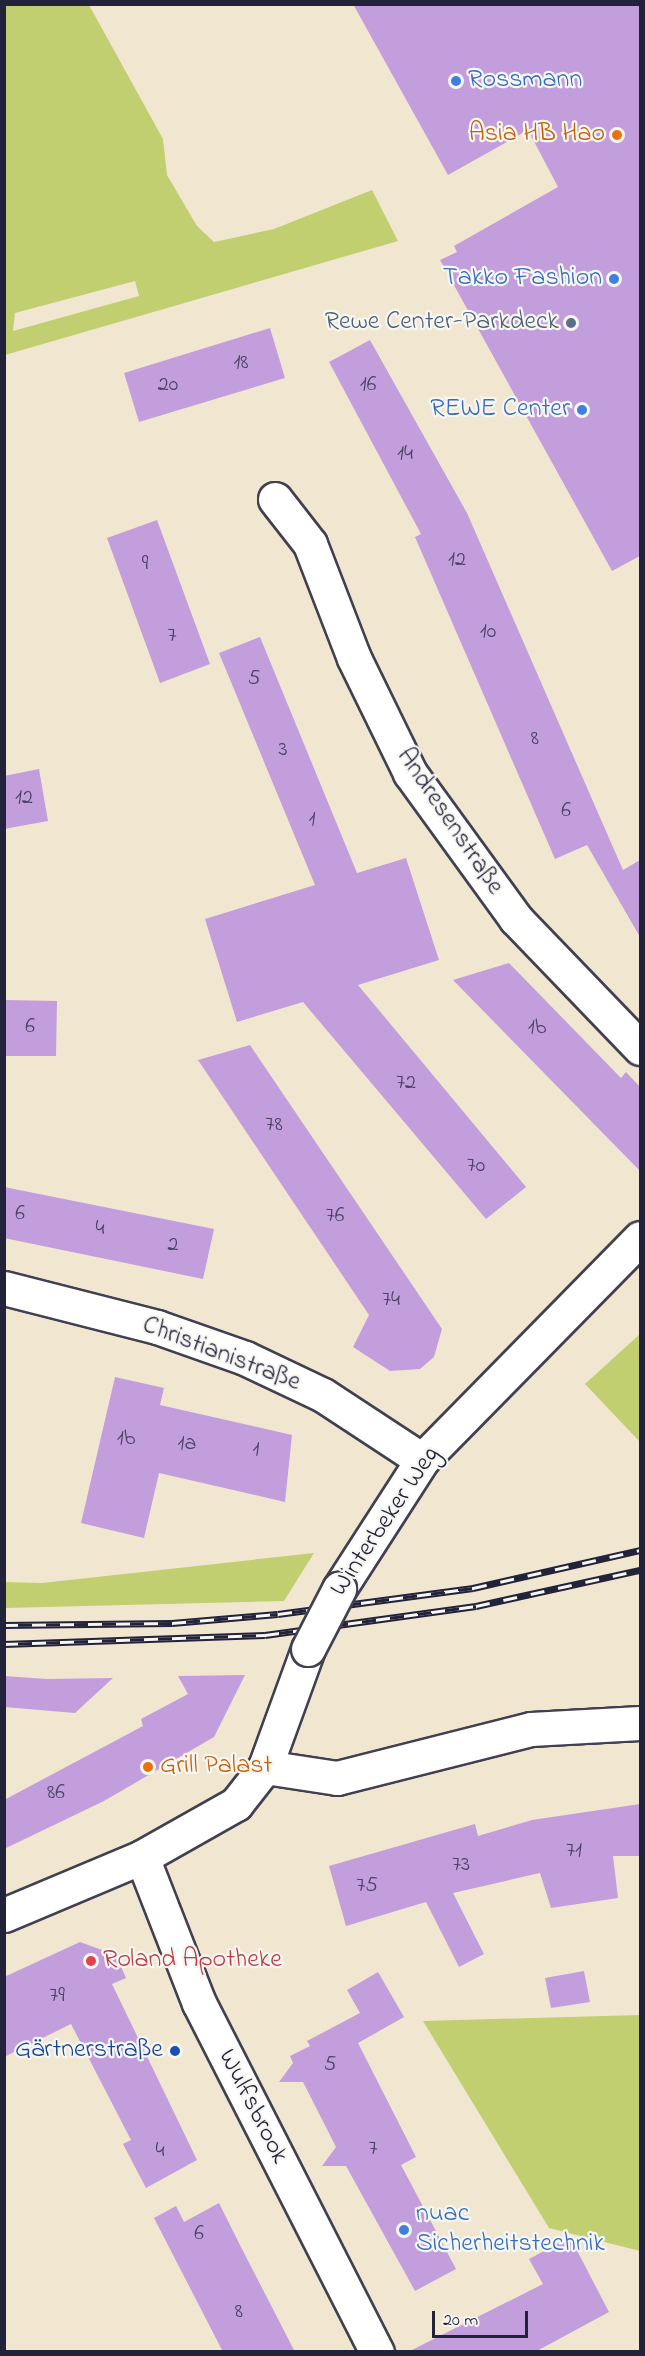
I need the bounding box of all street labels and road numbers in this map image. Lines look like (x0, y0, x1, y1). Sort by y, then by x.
street label: Andresenstraße (388, 743, 510, 901)
street label: Christianistraße (138, 1311, 304, 1399)
street label: Winterbeker Weg (324, 1441, 448, 1603)
street label: Wulfsbrook (210, 2045, 294, 2169)

